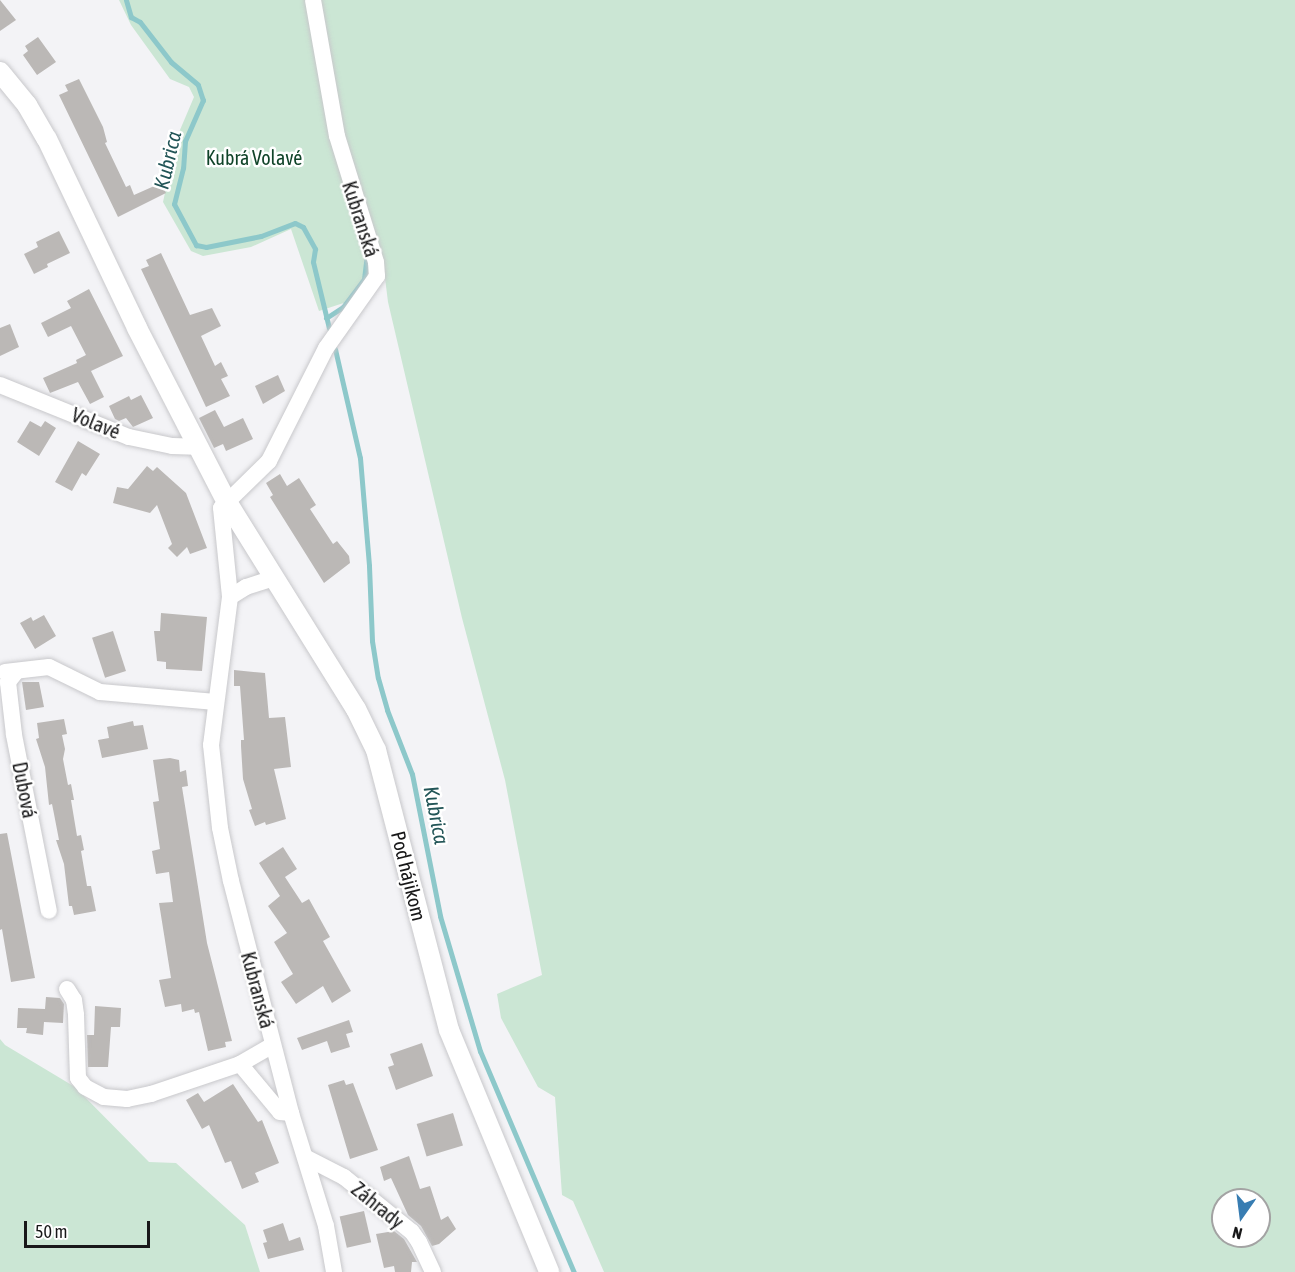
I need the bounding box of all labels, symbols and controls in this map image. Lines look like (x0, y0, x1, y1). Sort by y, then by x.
water label: Kubrica (148, 129, 186, 191)
park label: Kubrá Volavé (206, 145, 302, 169)
street label: Kubranská (337, 178, 385, 260)
street label: Volavé (68, 402, 124, 444)
street label: Dubová (8, 760, 42, 820)
water label: Kubrica (419, 784, 455, 846)
street label: Pod hájikom (386, 829, 432, 923)
street label: Kubranská (236, 949, 280, 1031)
street label: Záhrady (347, 1177, 409, 1233)
north arrow (1211, 1188, 1271, 1248)
scale bar (27, 1209, 153, 1247)
text: 50 m (35, 1221, 67, 1242)
text: N (1230, 1224, 1244, 1243)

